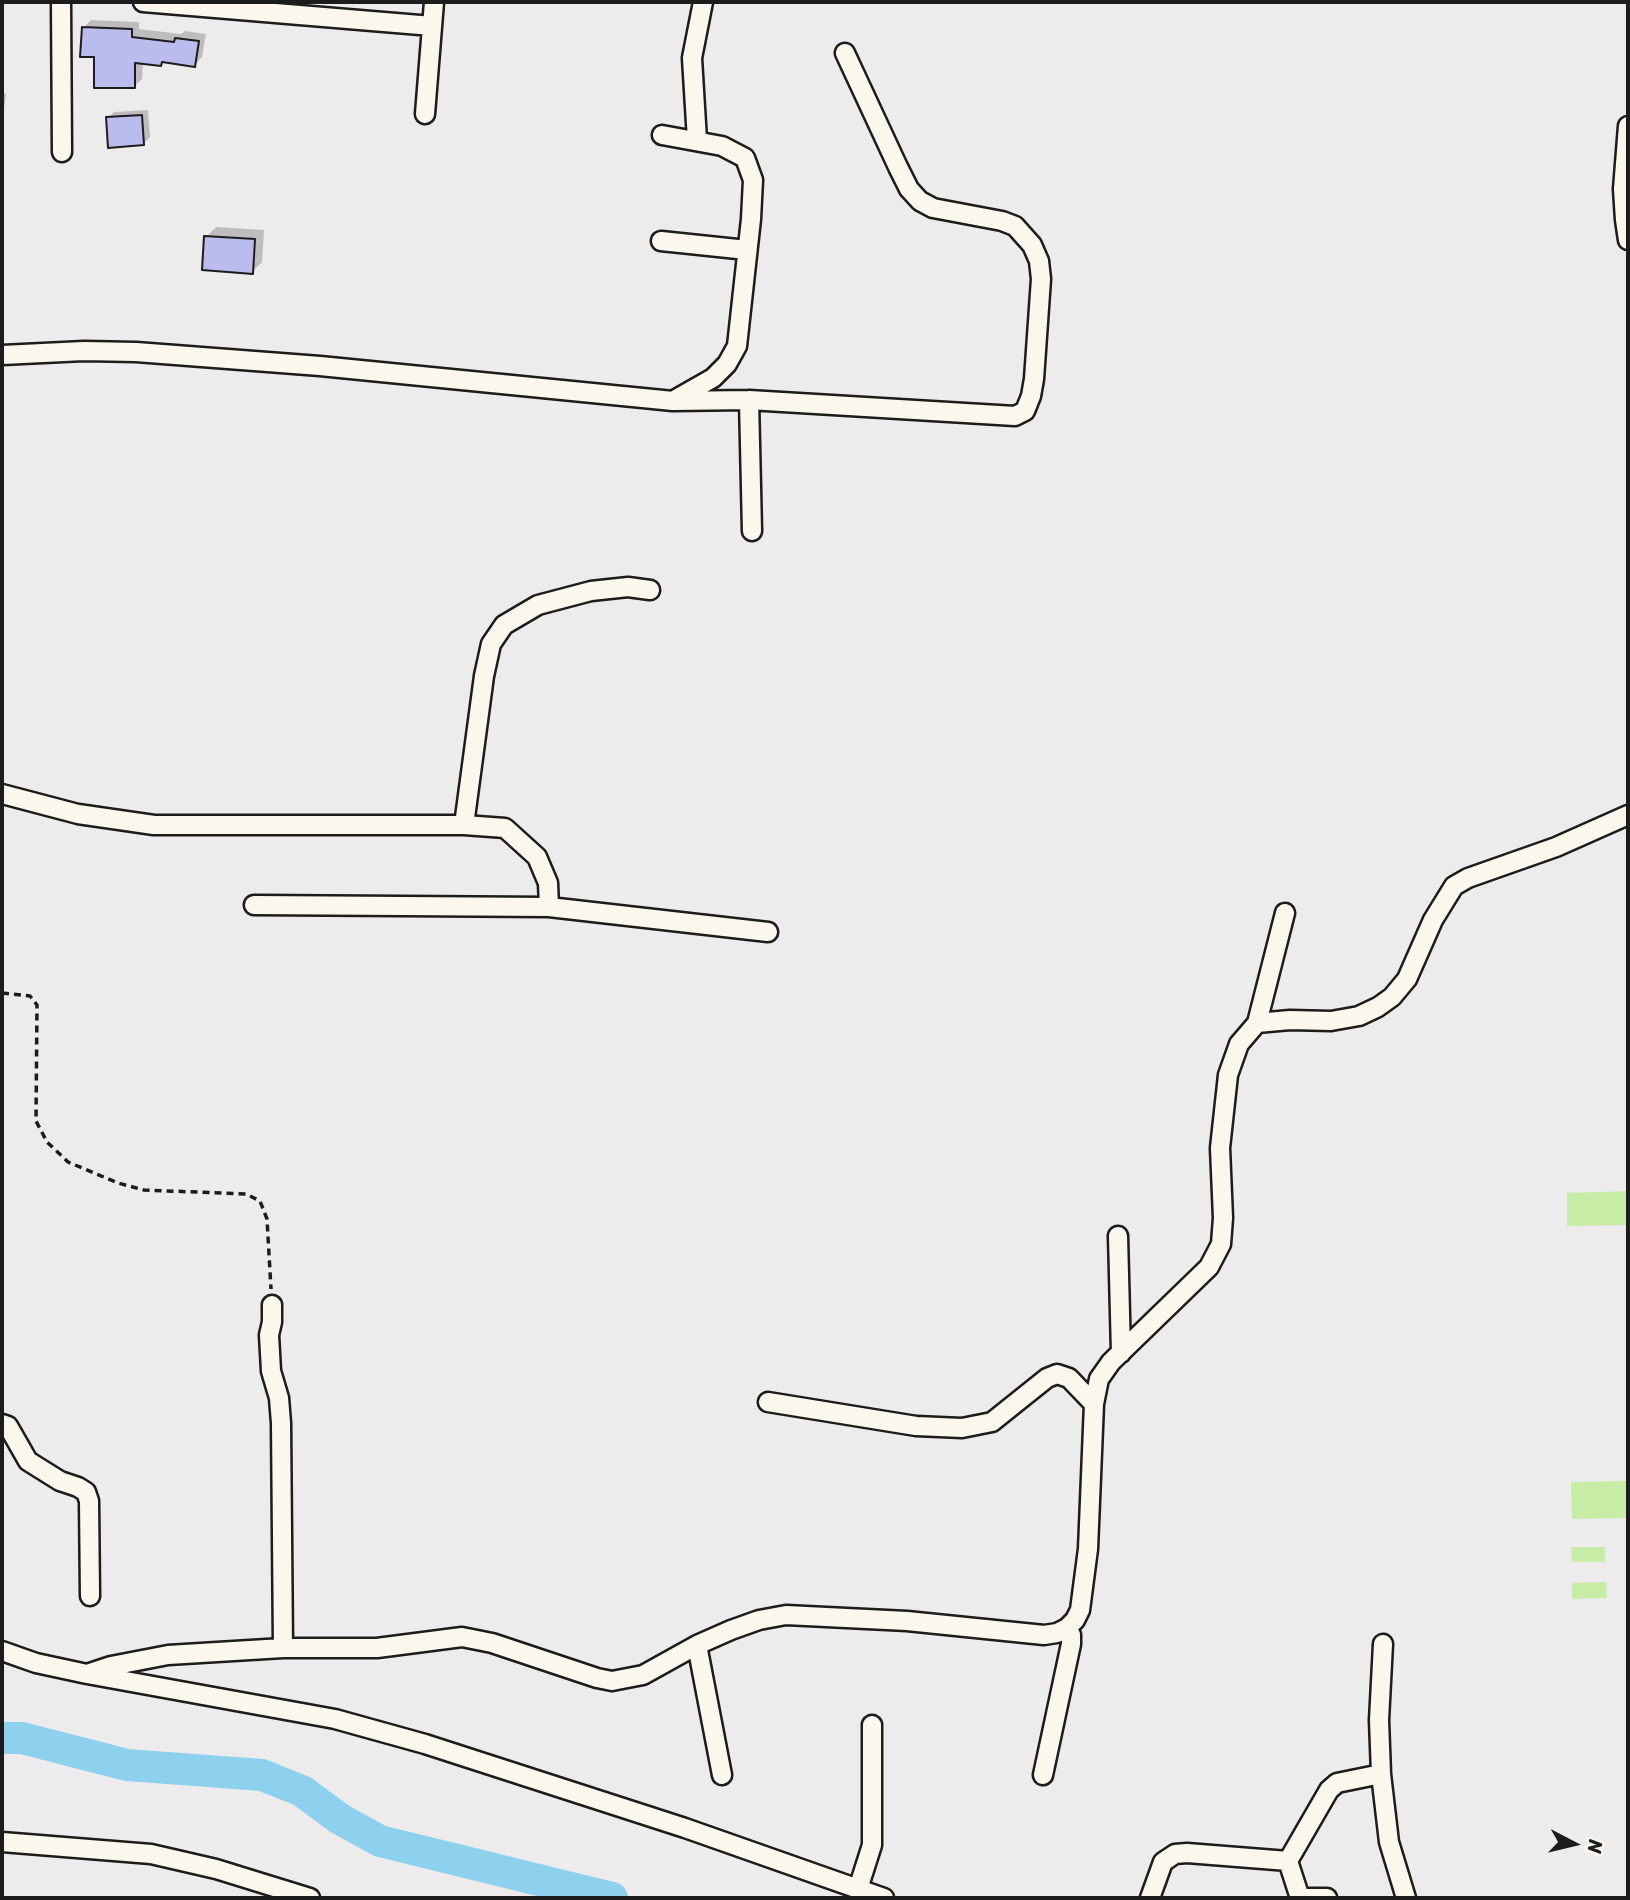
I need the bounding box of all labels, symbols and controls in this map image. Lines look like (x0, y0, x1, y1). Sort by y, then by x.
north arrow (1539, 1809, 1609, 1879)
text: N (1578, 1838, 1613, 1855)

